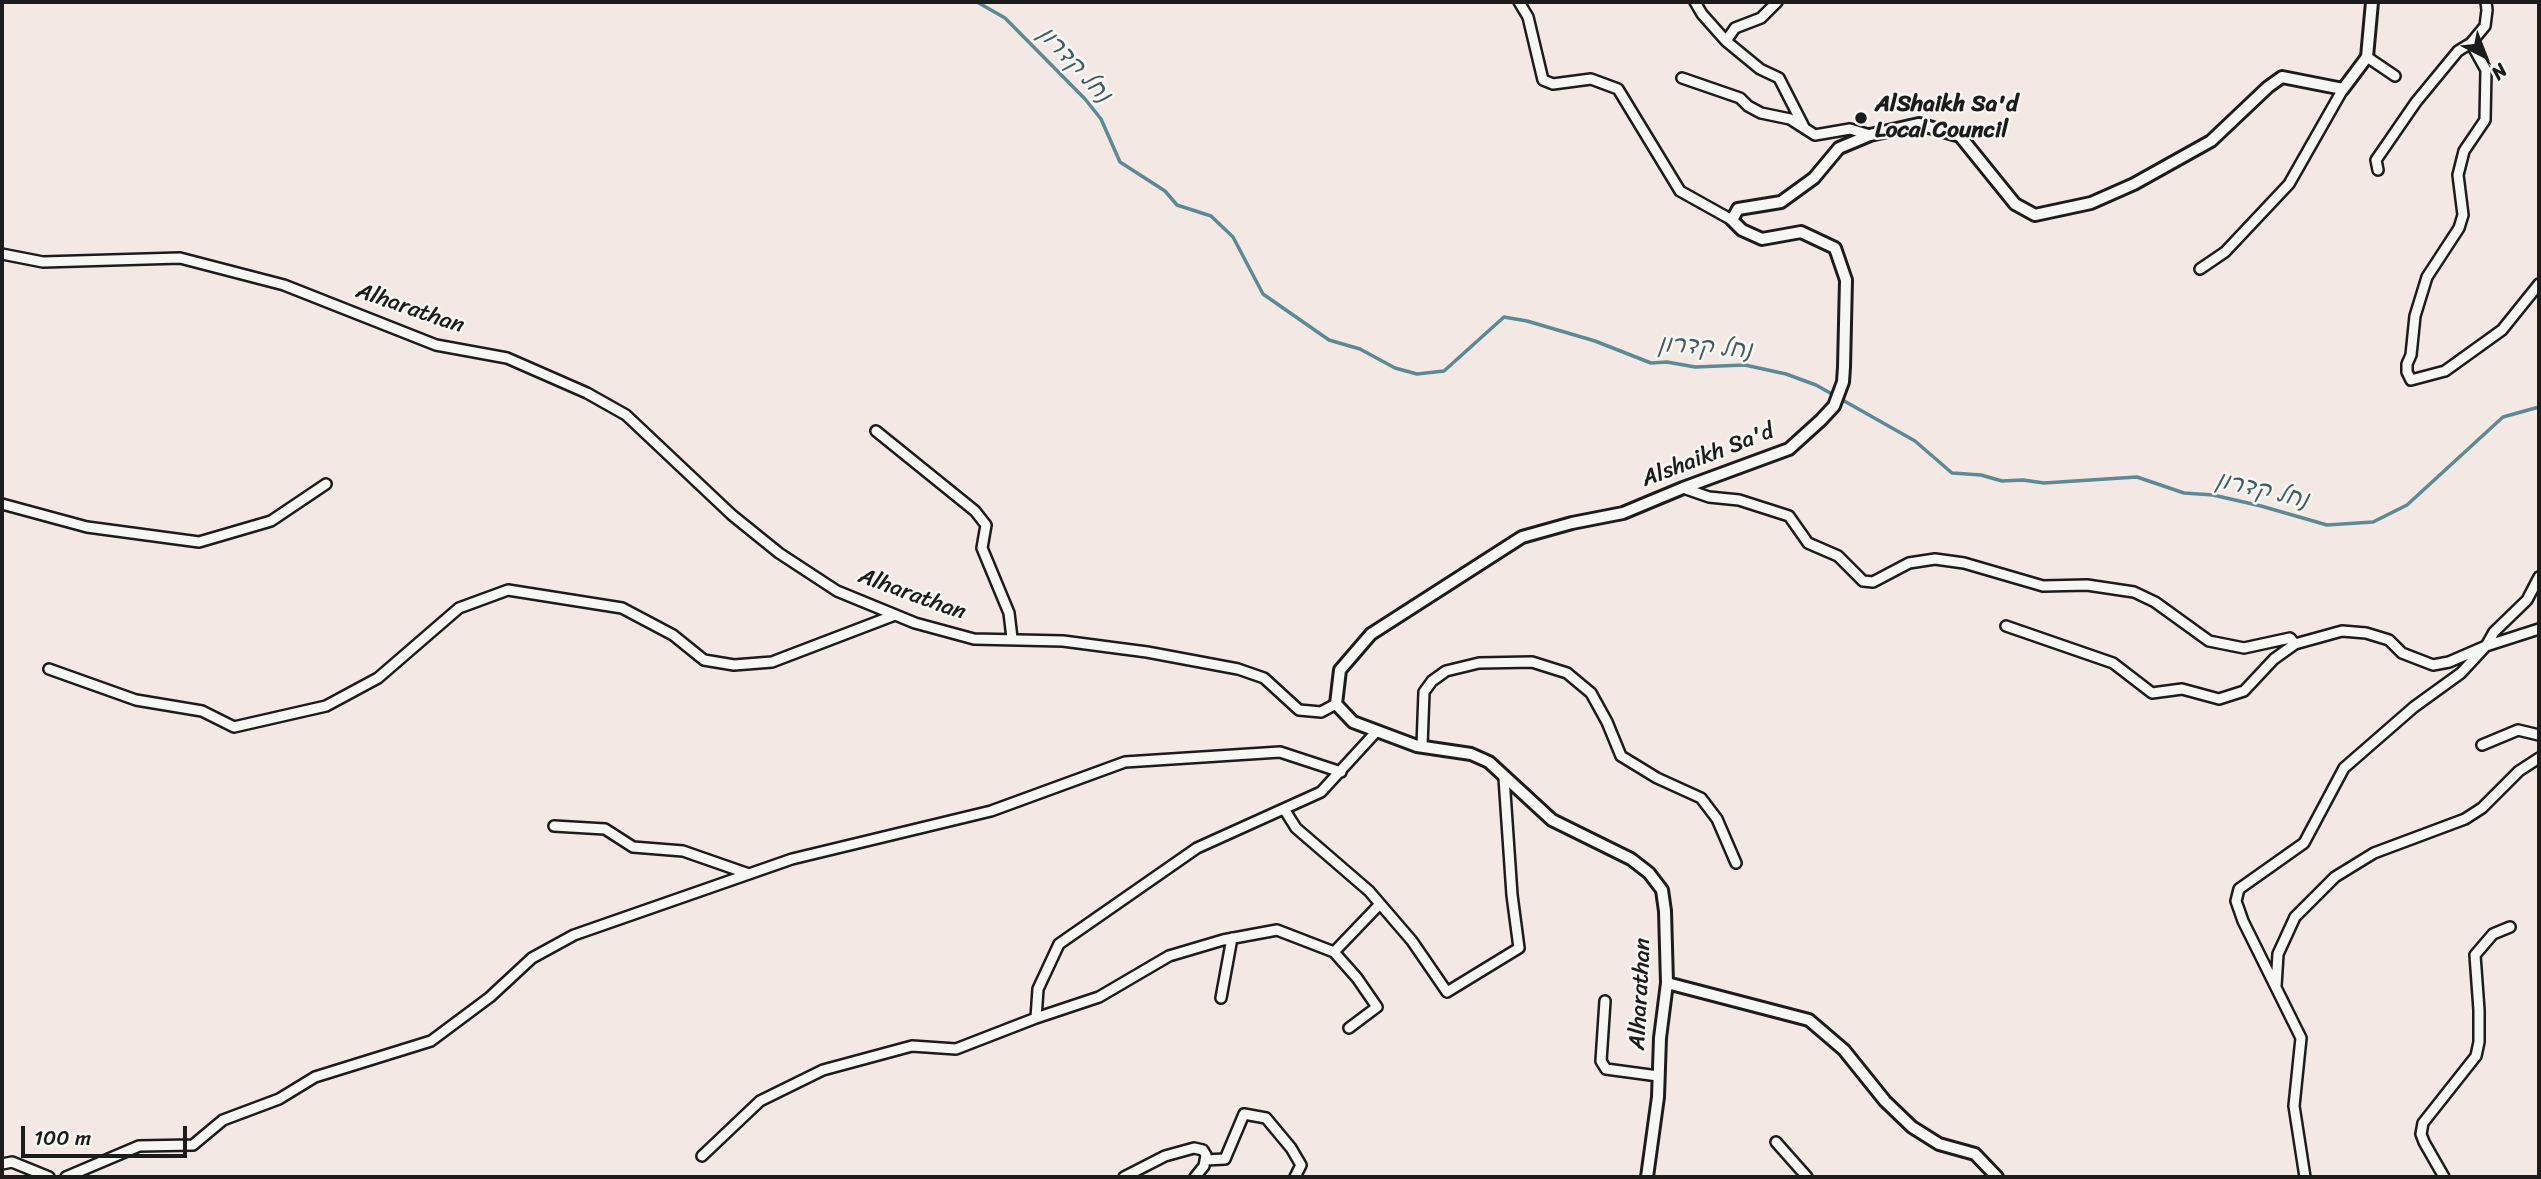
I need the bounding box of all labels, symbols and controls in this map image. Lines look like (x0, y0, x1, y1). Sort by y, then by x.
water label: נחל קדרון (1031, 21, 1117, 109)
north arrow (2450, 21, 2520, 91)
text: N (2483, 55, 2515, 89)
place label: AlShaikh Sa'd Local Council (1875, 91, 2018, 145)
marker: AlShaikh Sa'd Local Council (1853, 110, 1869, 126)
street label: Alharathan (352, 278, 468, 340)
water label: נחל קדרון (1657, 330, 1753, 366)
street label: Alshaikh Sa'd (1638, 418, 1778, 494)
water label: נחל קדרון (2213, 466, 2311, 516)
street label: Alharathan (854, 563, 970, 627)
street label: Alharathan (1624, 937, 1658, 1051)
scale bar (24, 1112, 191, 1156)
text: 100 m (34, 1119, 91, 1157)

